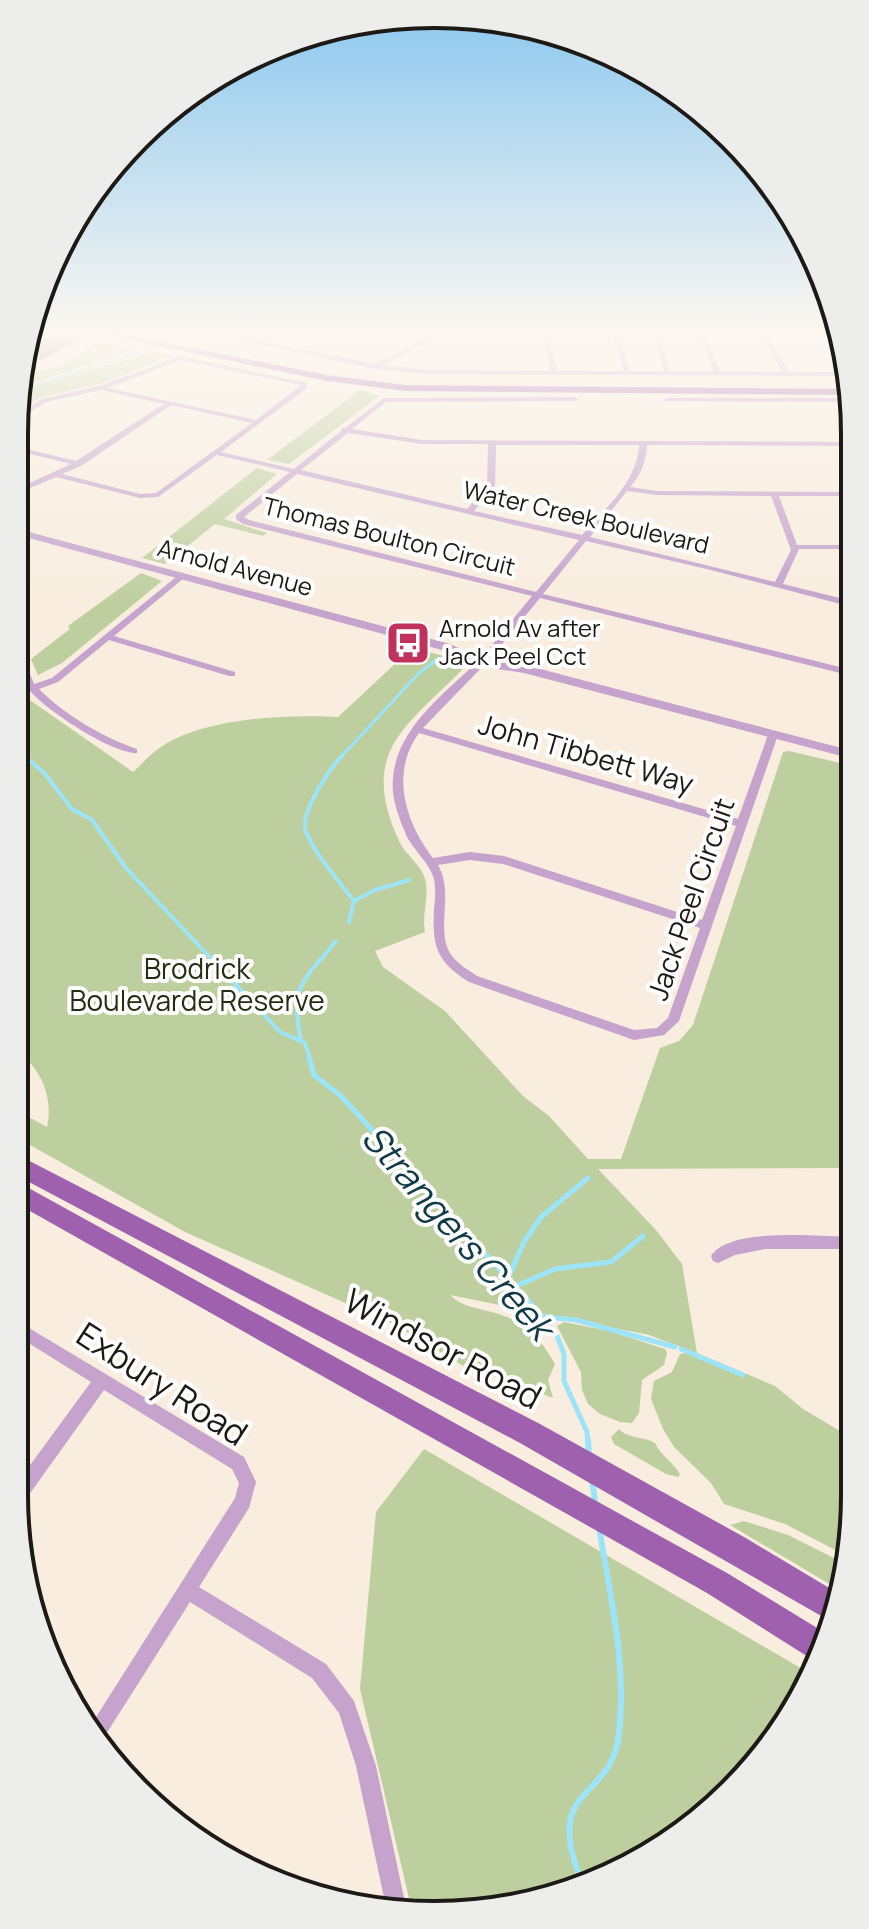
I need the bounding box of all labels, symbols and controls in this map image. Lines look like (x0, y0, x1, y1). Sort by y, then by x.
street label: Water Creek Boulevard (460, 472, 713, 561)
street label: Thomas Boulton Circuit (260, 488, 519, 583)
street label: Arnold Avenue (154, 530, 316, 603)
place label: Arnold Av after Jack Peel Cct (439, 611, 601, 672)
bus stop icon: Arnold Av after Jack Peel Cct (384, 619, 432, 667)
street label: John Tibbett Way (474, 704, 698, 802)
street label: Jack Peel Circuit (638, 793, 742, 1005)
park label: Brodrick Boulevarde Reserve (69, 949, 325, 1019)
water label: Strangers Creek (352, 1114, 569, 1353)
street label: Windsor Road (337, 1277, 550, 1419)
street label: Exbury Road (68, 1311, 257, 1456)

